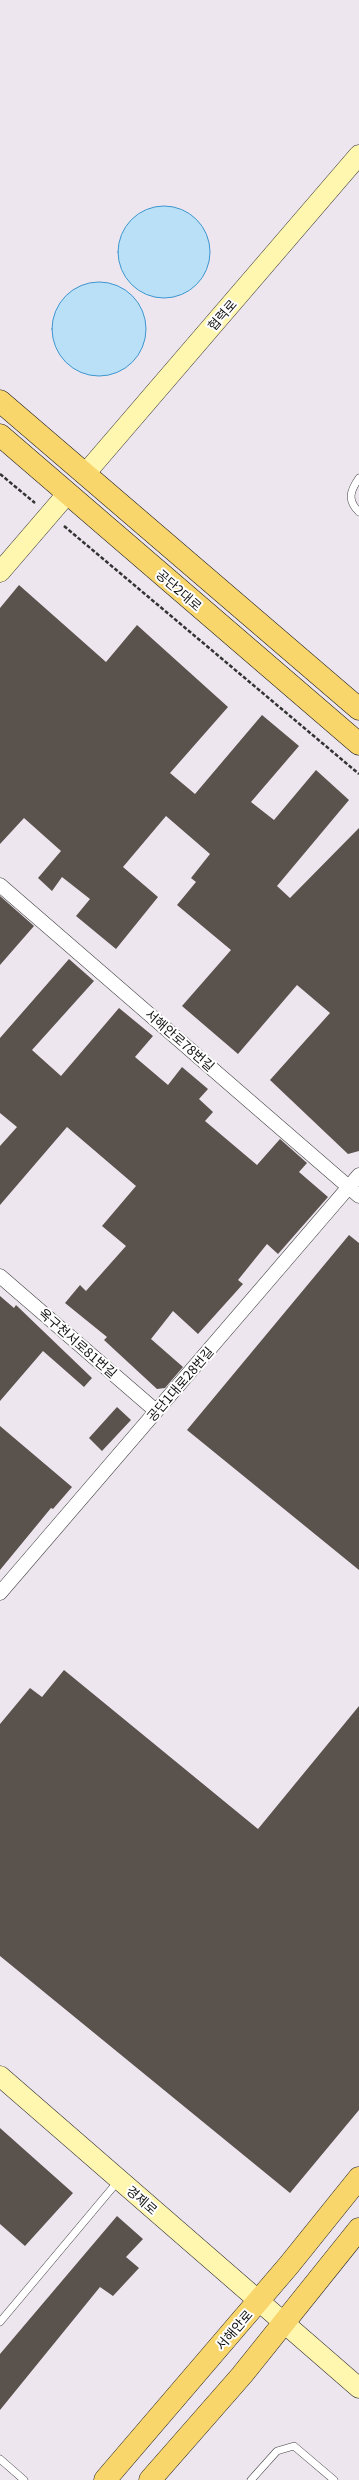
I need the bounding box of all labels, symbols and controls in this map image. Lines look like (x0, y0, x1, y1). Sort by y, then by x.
street label: 협력로 (204, 296, 240, 334)
street label: 공단2대로 (153, 566, 205, 614)
street label: 서해안로78번길 (142, 1006, 218, 1074)
street label: 옥구천서로81번길 (36, 1305, 120, 1381)
street label: 공단1대로28번길 (143, 1344, 217, 1424)
street label: 경제로 (123, 2182, 161, 2218)
street label: 서해안로 (212, 2307, 256, 2353)

